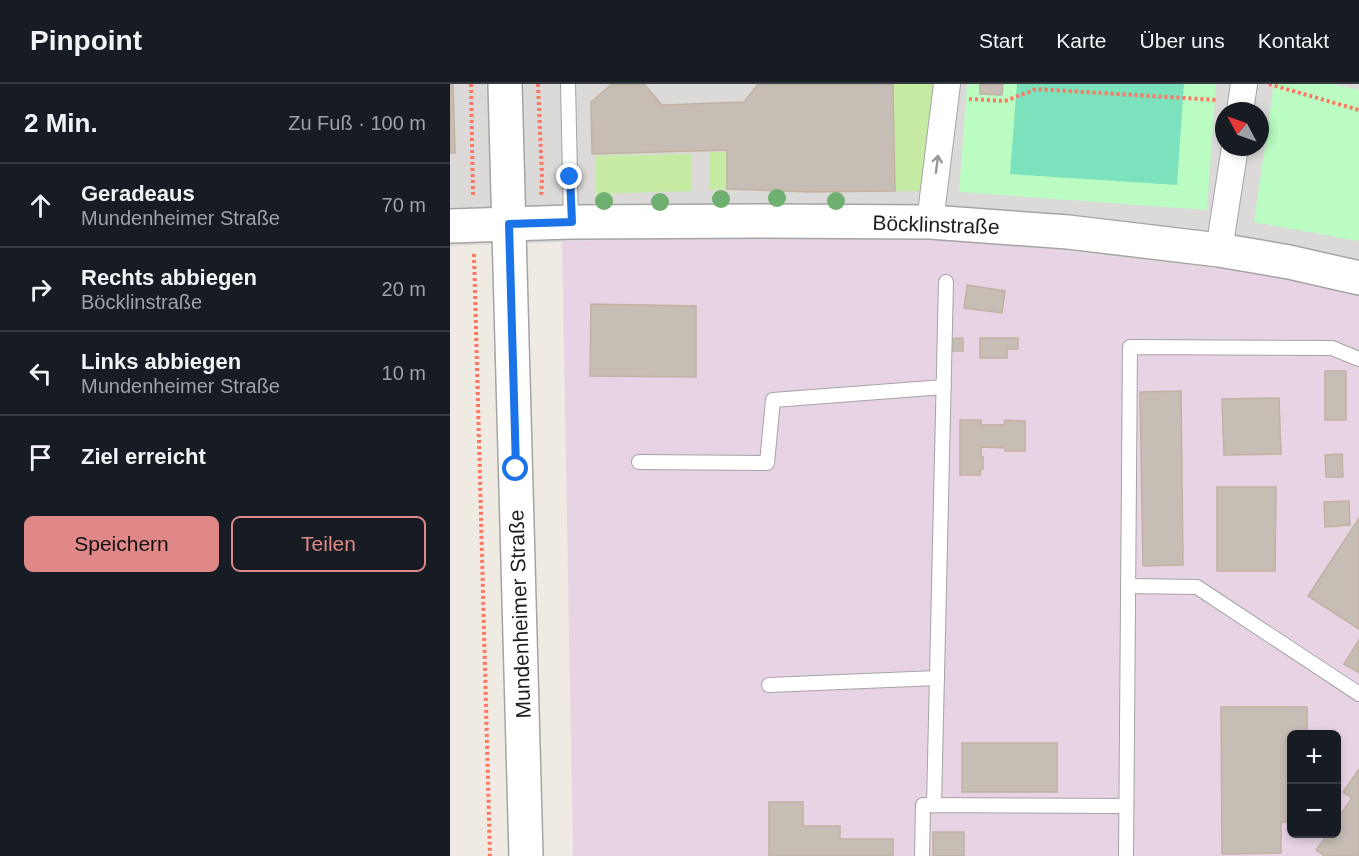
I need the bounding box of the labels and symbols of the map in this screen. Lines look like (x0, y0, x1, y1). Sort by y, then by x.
north arrow (1215, 102, 1269, 156)
one-way arrow (932, 155, 943, 174)
route end (556, 163, 582, 189)
street label: Böcklinstraße (872, 211, 1000, 238)
route start (502, 455, 528, 481)
street label: Mundenheimer Straße (504, 509, 535, 719)

